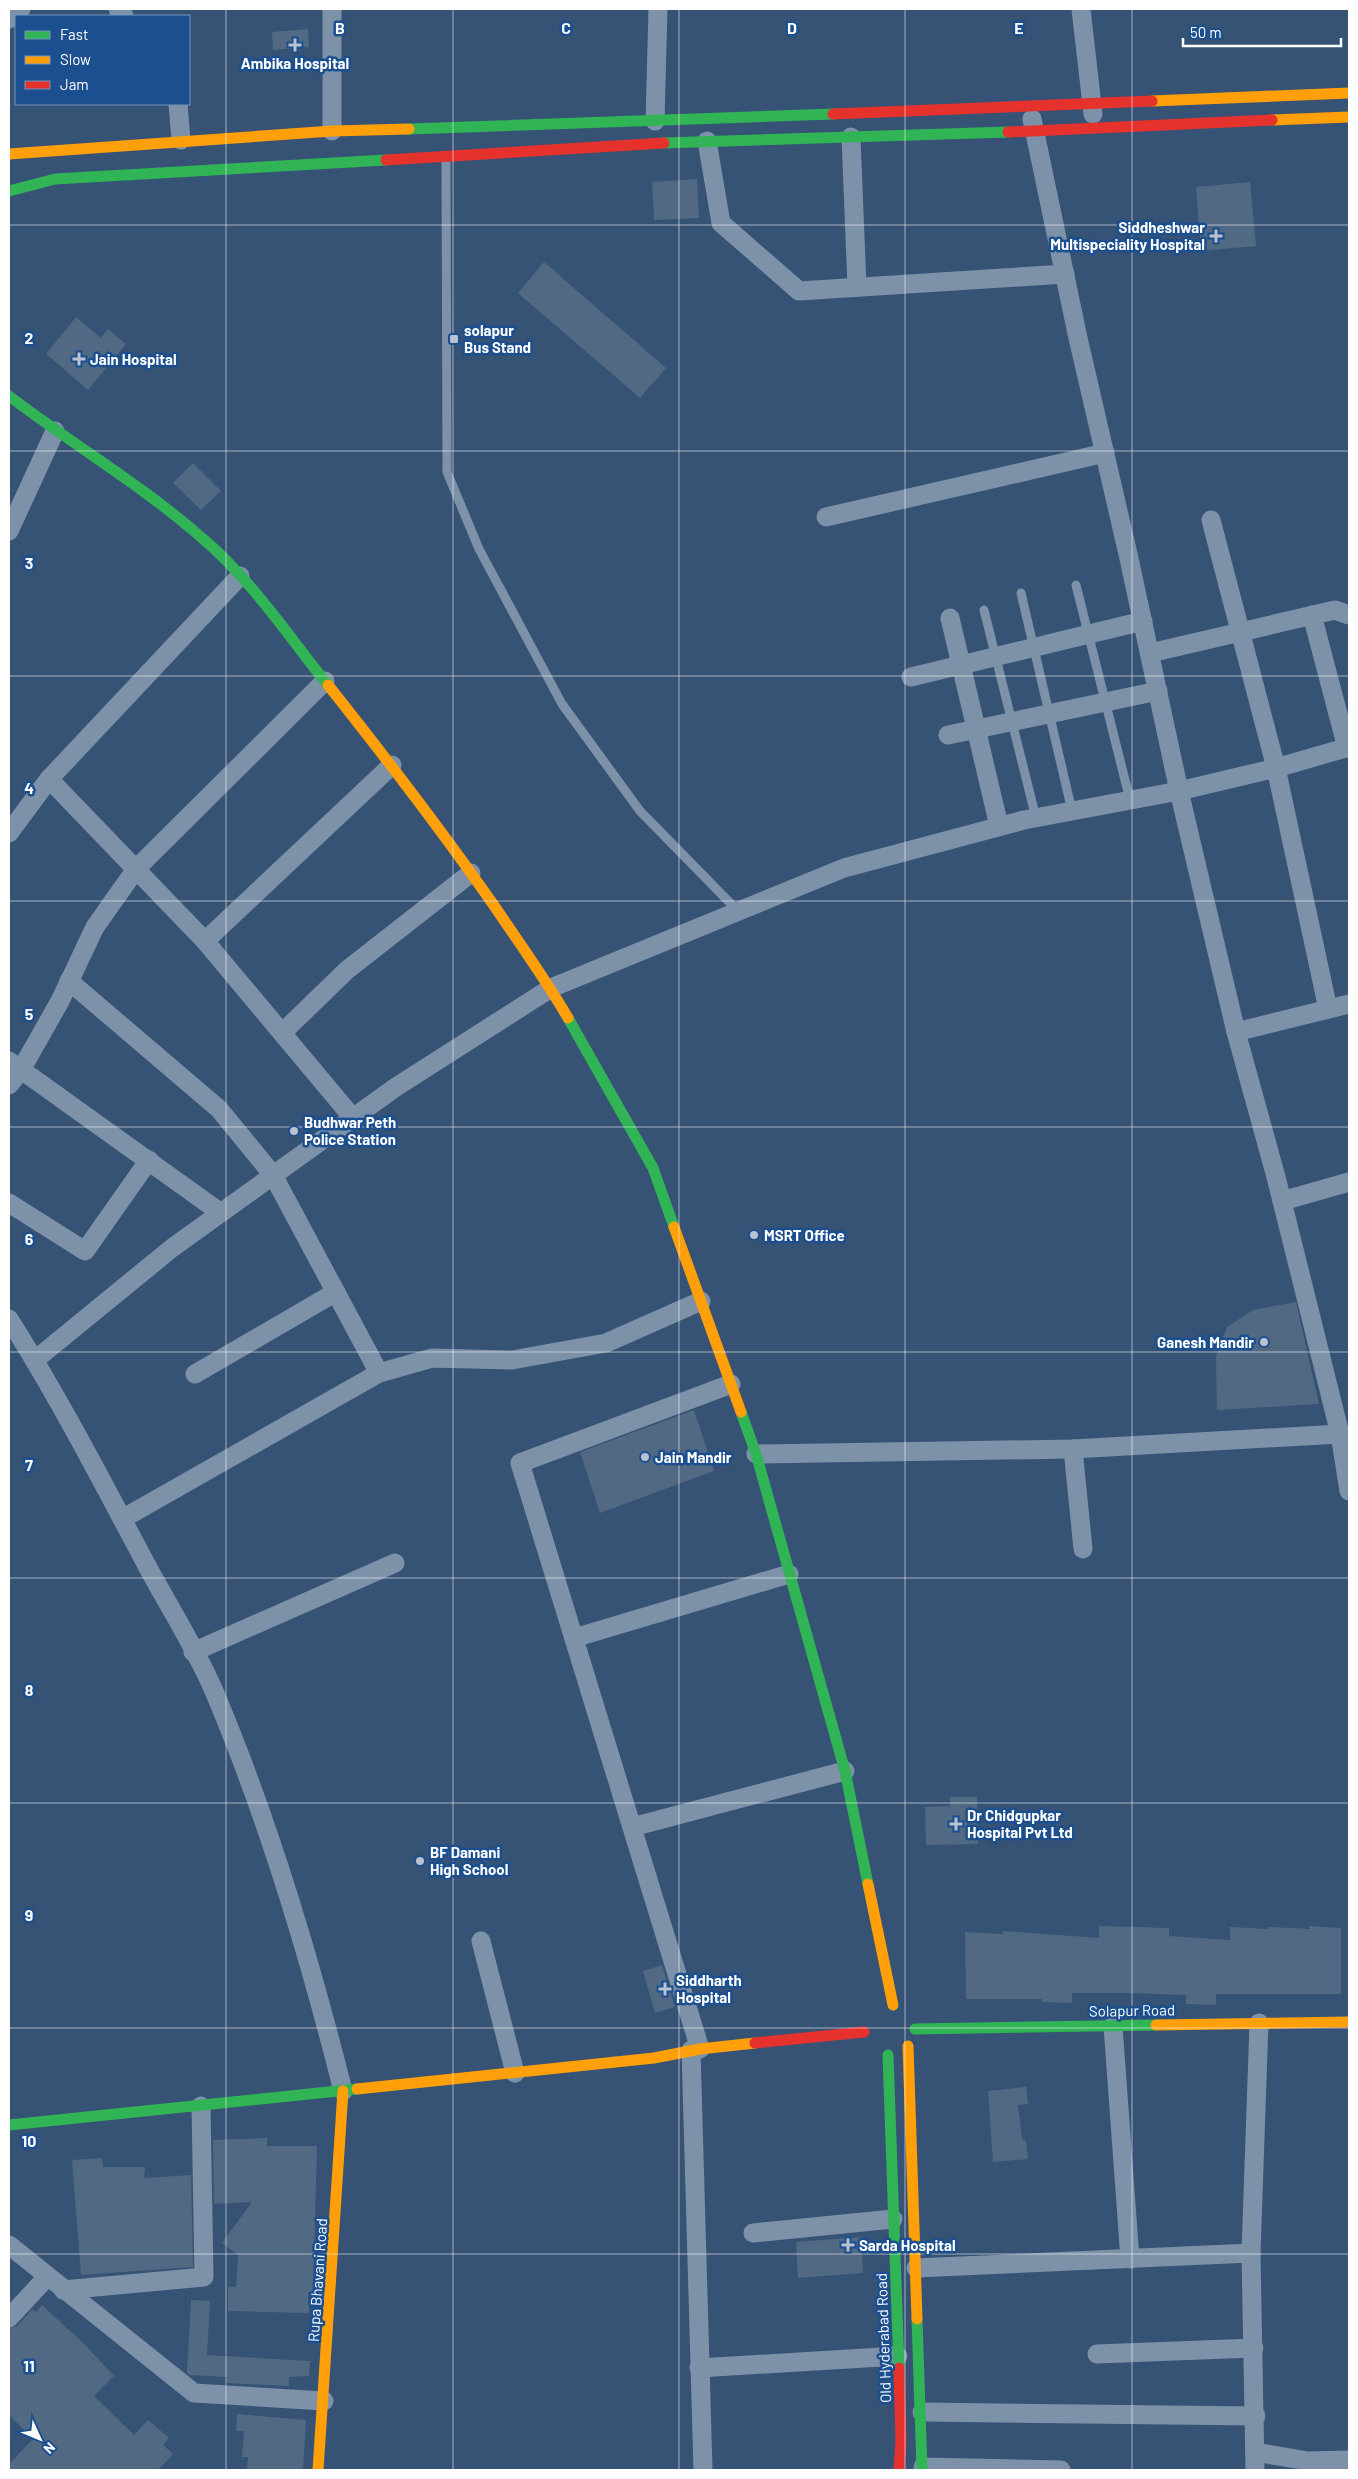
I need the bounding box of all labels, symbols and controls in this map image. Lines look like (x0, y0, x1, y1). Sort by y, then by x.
legend (15, 15, 190, 105)
scale bar (1183, 15, 1340, 47)
text: B (335, 18, 345, 37)
text: C (561, 18, 571, 37)
text: D (787, 18, 797, 37)
text: E (1014, 18, 1024, 37)
text: 50 m (1190, 23, 1222, 41)
text: Fast (60, 25, 88, 43)
marker: Ambika Hospital (288, 38, 302, 52)
text: Slow (60, 50, 91, 68)
place label: Ambika Hospital (241, 54, 349, 72)
text: Jam (60, 75, 89, 93)
place label: Siddheshwar Multispeciality Hospital (1050, 218, 1205, 253)
marker: Siddheshwar Multispeciality Hospital (1209, 229, 1223, 243)
place label: solapur Bus Stand (464, 321, 531, 356)
text: 2 (25, 328, 34, 347)
marker: solapur Bus Stand (448, 333, 460, 345)
place label: Jain Hospital (90, 350, 177, 368)
marker: Jain Hospital (72, 352, 86, 366)
text: 3 (25, 553, 33, 572)
text: 4 (24, 778, 34, 797)
text: 5 (25, 1004, 34, 1023)
place label: Budhwar Peth Police Station (304, 1113, 396, 1148)
marker: Budhwar Peth Police Station (288, 1125, 300, 1137)
place label: MSRT Office (764, 1226, 845, 1244)
text: 6 (25, 1229, 34, 1248)
marker: MSRT Office (748, 1229, 760, 1241)
place label: Ganesh Mandir (1157, 1333, 1254, 1351)
marker: Ganesh Mandir (1258, 1336, 1270, 1348)
place label: Jain Mandir (655, 1448, 732, 1466)
marker: Jain Mandir (639, 1451, 651, 1463)
text: 7 (25, 1455, 33, 1474)
text: 8 (25, 1680, 34, 1699)
place label: Dr Chidgupkar Hospital Pvt Ltd (967, 1806, 1073, 1841)
marker: Dr Chidgupkar Hospital Pvt Ltd (949, 1817, 963, 1831)
place label: BF Damani High School (430, 1843, 508, 1878)
marker: BF Damani High School (414, 1855, 426, 1867)
text: 9 (25, 1905, 33, 1924)
place label: Siddharth Hospital (676, 1971, 742, 2006)
marker: Siddharth Hospital (658, 1982, 672, 1996)
street label: Solapur Road (1089, 2000, 1175, 2020)
text: 10 (22, 2131, 36, 2150)
street label: Rupa Bhavani Road (304, 2218, 330, 2342)
place label: Sarda Hospital (859, 2236, 956, 2254)
marker: Sarda Hospital (841, 2238, 855, 2252)
street label: Old Hyderabad Road (872, 2273, 894, 2403)
text: 11 (23, 2356, 35, 2375)
north arrow (15, 2414, 65, 2464)
text: N (40, 2439, 59, 2458)

